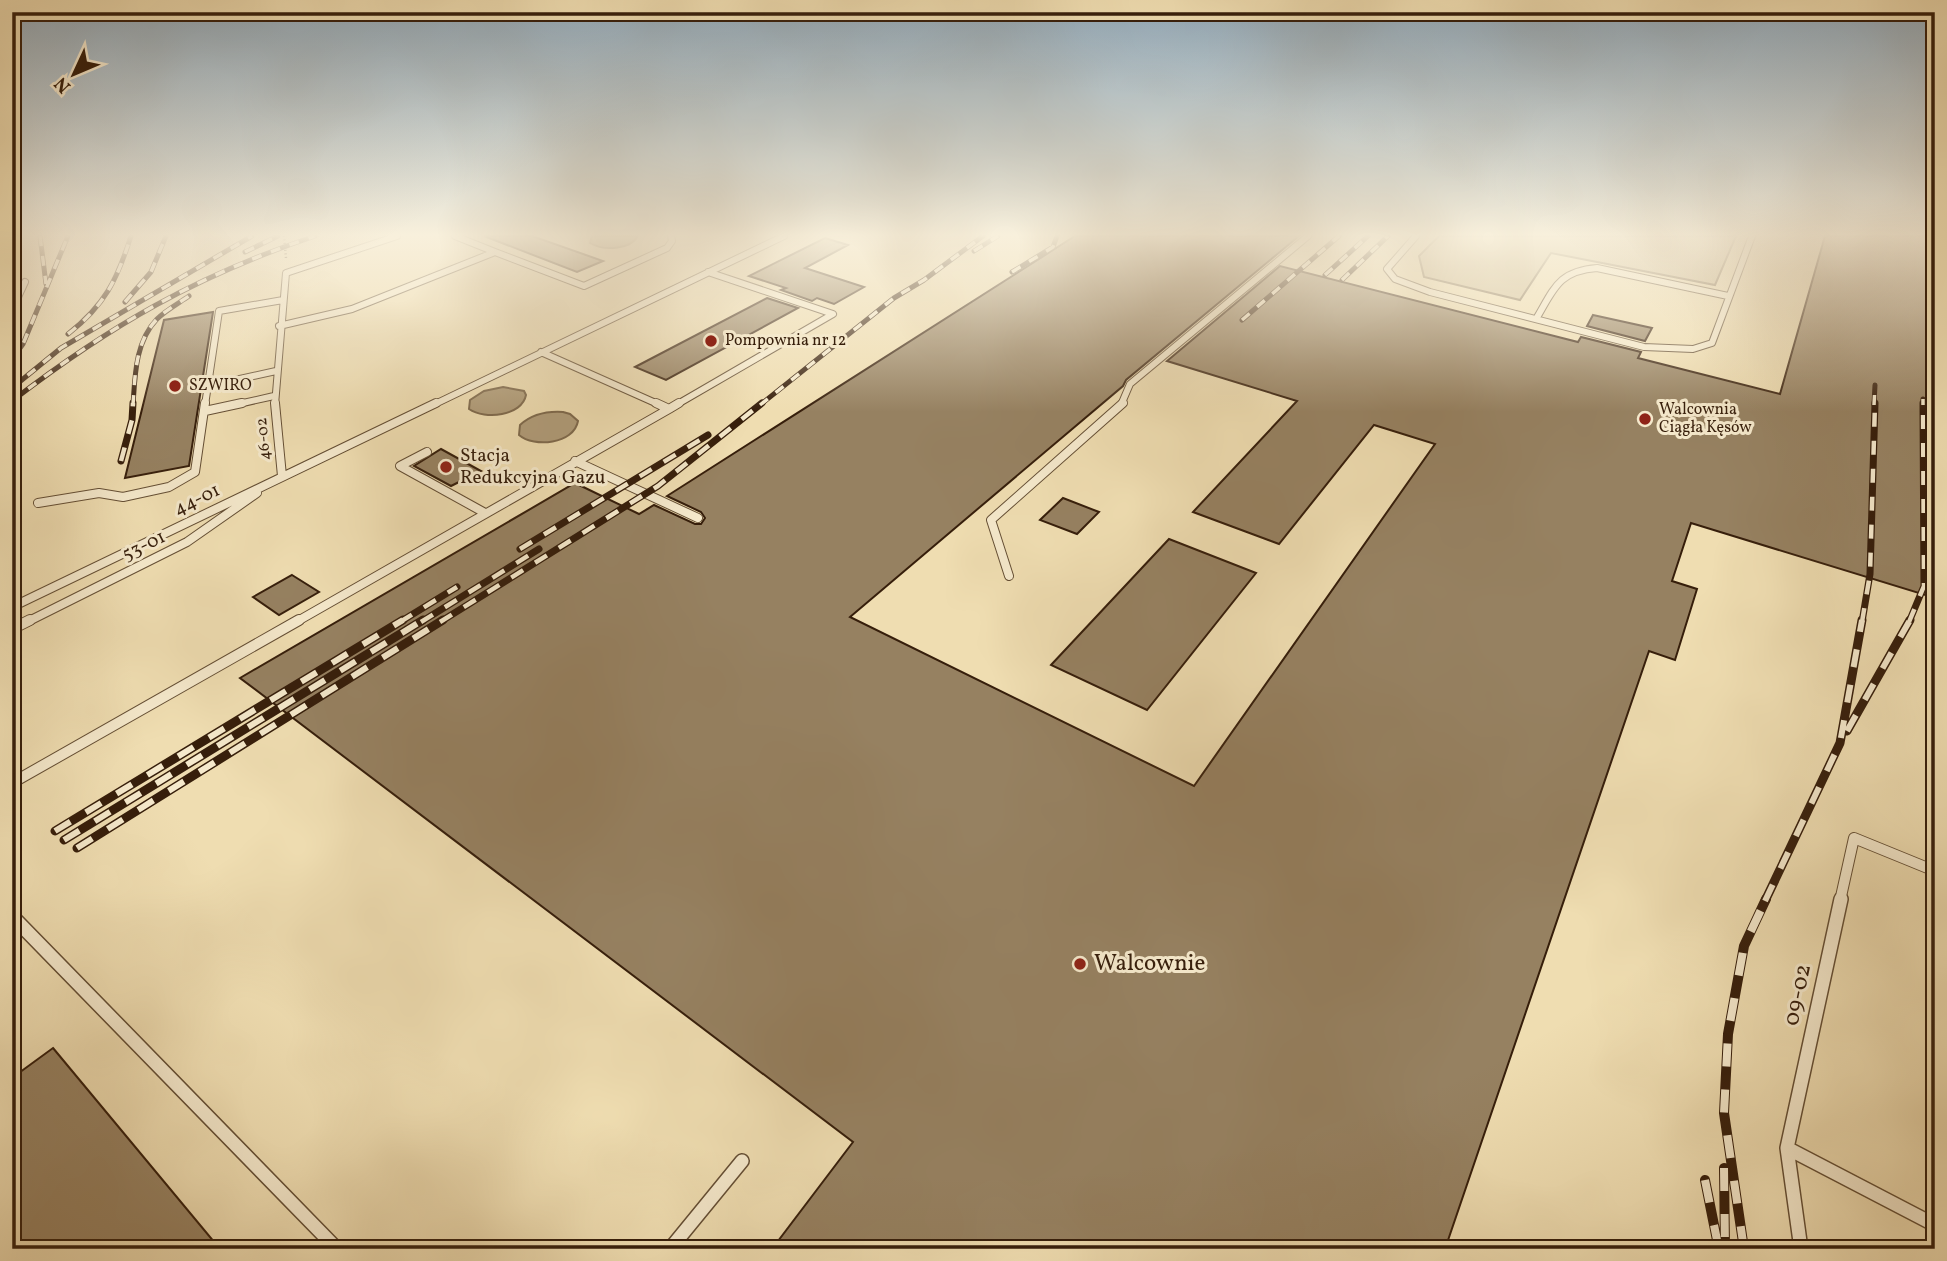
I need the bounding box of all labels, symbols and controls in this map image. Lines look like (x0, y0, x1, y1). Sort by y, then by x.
north arrow (38, 38, 108, 108)
text: N (49, 70, 77, 98)
place label: Pompownia nr 12 (725, 330, 846, 352)
marker: Pompownia nr 12 (703, 333, 719, 349)
place label: SZWIRO (189, 375, 252, 397)
marker: SZWIRO (167, 378, 183, 394)
place label: Walcownia Ciągła Kęsów (1659, 399, 1752, 439)
marker: Walcownia Ciągła Kęsów (1637, 411, 1653, 427)
street label: 46-02 (251, 417, 277, 461)
place label: Stacja Redukcyjna Gazu (460, 443, 605, 491)
marker: Stacja Redukcyjna Gazu (438, 459, 454, 475)
street label: 44-01 (169, 478, 225, 522)
street label: 53-01 (118, 524, 170, 568)
place label: Walcownie (1094, 948, 1205, 980)
marker: Walcownie (1072, 956, 1088, 972)
street label: 09-02 (1776, 961, 1820, 1029)

